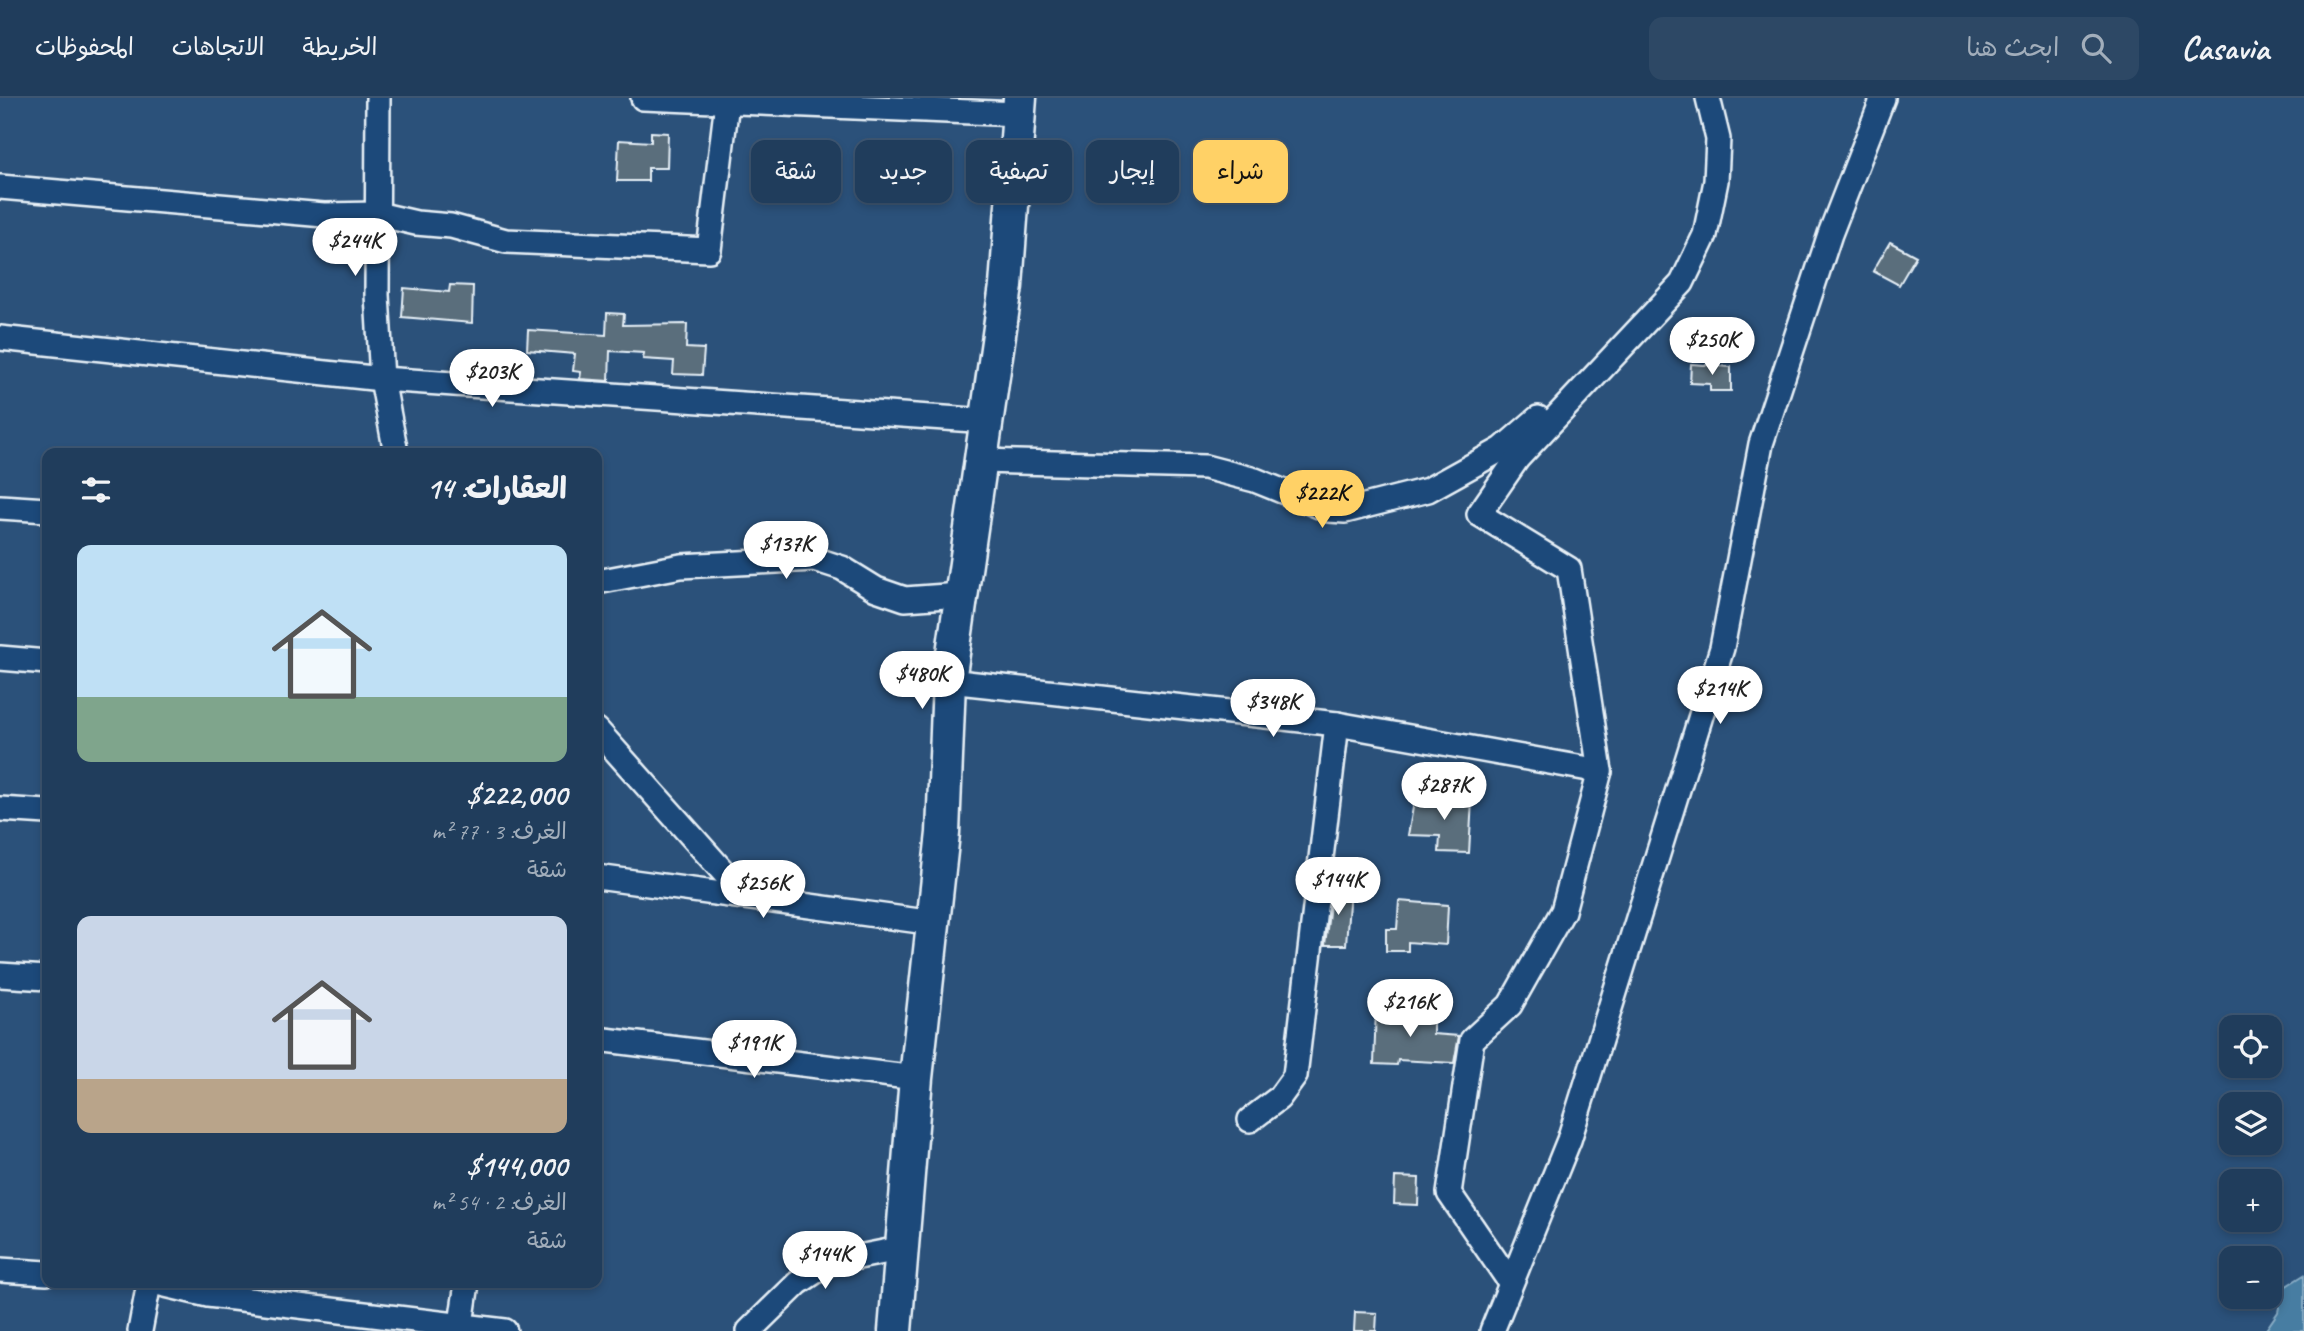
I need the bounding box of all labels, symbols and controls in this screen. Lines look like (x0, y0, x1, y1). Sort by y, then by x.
search box (1649, 17, 2139, 80)
text: Casavia (2181, 27, 2269, 69)
icon: search (2077, 29, 2115, 67)
text: ابحث هنا (1966, 31, 2059, 64)
text: المحفوظات (35, 32, 134, 62)
text: الاتجاهات (172, 32, 265, 62)
text: الخريطة (303, 32, 377, 62)
chip: شقة (751, 140, 841, 203)
chip: جديد (855, 140, 952, 203)
chip: تصفية (966, 140, 1072, 203)
chip: إيجار (1086, 140, 1179, 203)
chip: شراء (1193, 140, 1288, 203)
pin: $244K (306, 218, 404, 278)
text: $244K (328, 226, 382, 255)
pin: $250K (1663, 317, 1761, 377)
text: $250K (1686, 325, 1738, 354)
pin: $203K (443, 350, 541, 409)
text: $203K (465, 357, 519, 386)
text: العقارات: 14 (426, 469, 567, 507)
pin: $222K (1273, 470, 1371, 530)
icon: filters (77, 471, 115, 509)
text: $222K (1295, 478, 1349, 507)
pin: $137K (737, 522, 835, 581)
text: $137K (760, 529, 813, 558)
icon: home (259, 591, 385, 717)
pin: $480K (873, 652, 971, 711)
text: $480K (895, 659, 949, 688)
pin: $214K (1671, 666, 1769, 726)
text: $214K (1693, 674, 1747, 703)
pin: $348K (1224, 680, 1322, 739)
text: $348K (1246, 687, 1300, 716)
pin: $287K (1395, 762, 1493, 822)
text: $287K (1418, 770, 1471, 799)
text: $222,000 (467, 776, 567, 814)
text: الغرف: 3 · 77 m² (432, 817, 567, 846)
text: شقة (527, 855, 567, 884)
pin: $144K (1289, 858, 1387, 917)
pin: $256K (714, 860, 812, 920)
text: $144K (1311, 865, 1365, 894)
text: $256K (736, 868, 790, 897)
icon: home (259, 962, 385, 1088)
pin: $216K (1361, 979, 1459, 1039)
text: $216K (1383, 987, 1437, 1016)
map controls (2219, 1015, 2282, 1309)
button: locate (2219, 1015, 2282, 1078)
pin: $191K (705, 1020, 803, 1080)
text: $191K (728, 1028, 780, 1057)
button: layers (2219, 1092, 2282, 1155)
text: $144,000 (467, 1147, 567, 1185)
button: + (2219, 1169, 2282, 1232)
text: الغرف: 2 · 54 m² (432, 1188, 567, 1217)
text: شقة (527, 1226, 567, 1255)
pin: $144K (776, 1232, 874, 1291)
text: $144K (798, 1239, 852, 1268)
button: − (2219, 1246, 2282, 1309)

